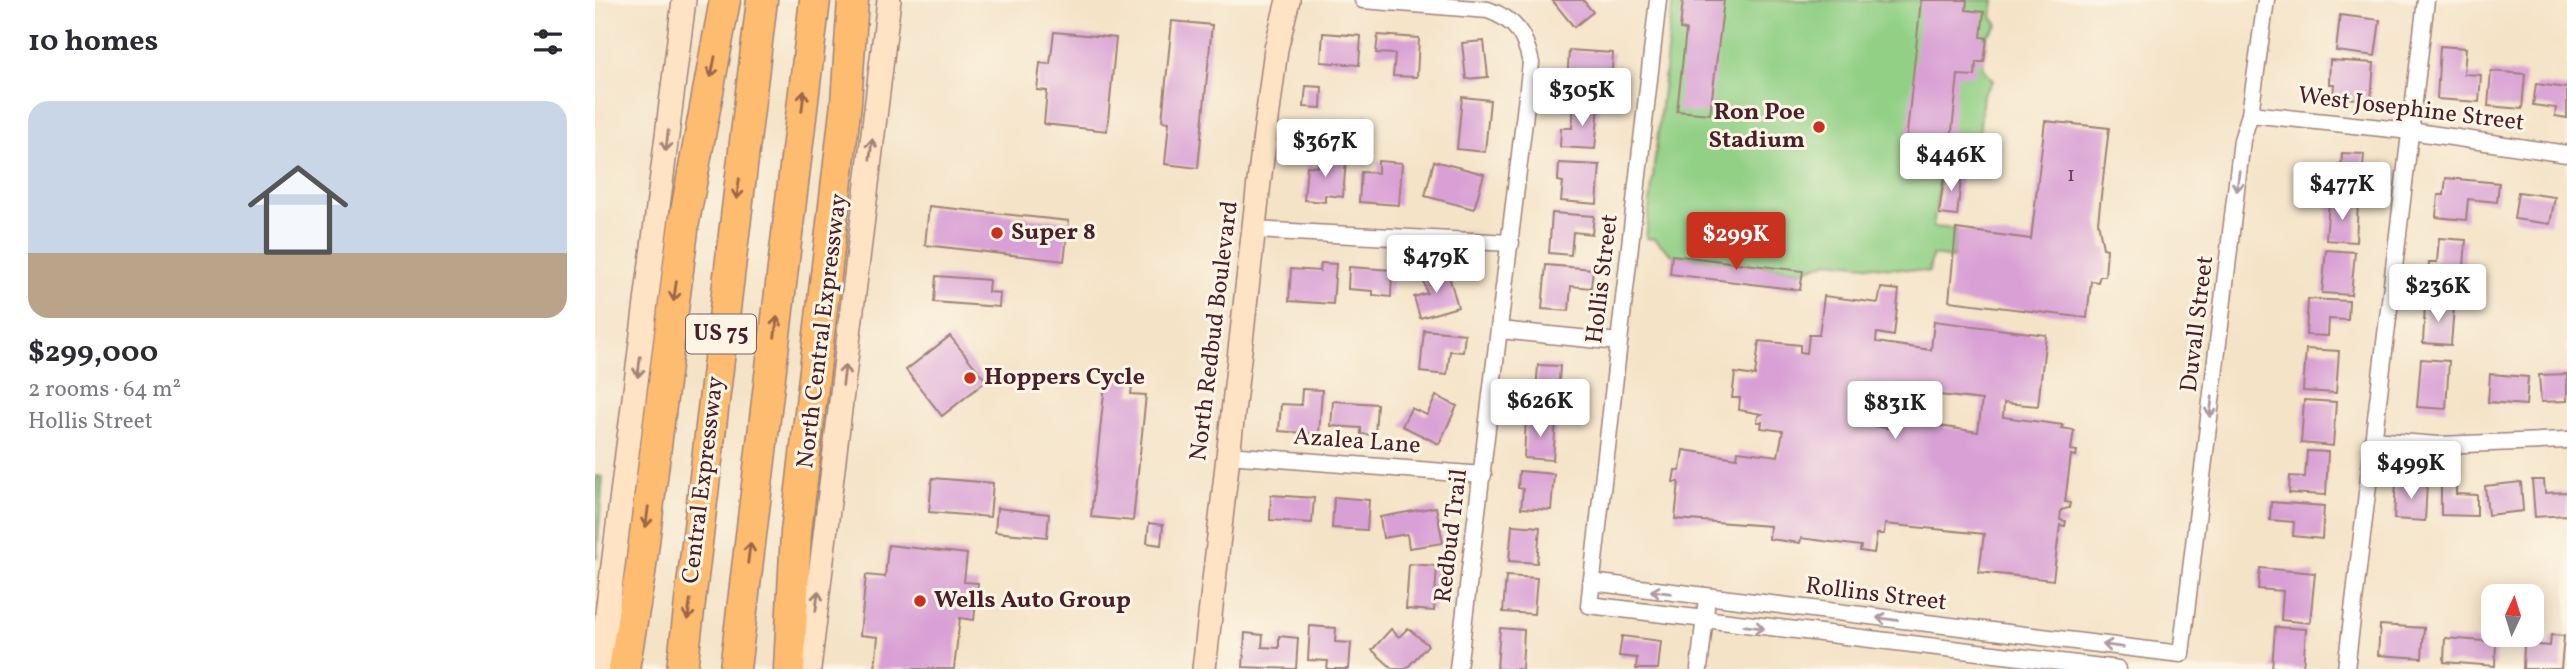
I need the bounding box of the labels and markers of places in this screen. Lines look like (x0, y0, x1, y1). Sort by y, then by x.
pin: $305K (1533, 68, 1631, 128)
place label: Ron Poe Stadium (1709, 96, 1805, 158)
marker: Ron Poe Stadium (1811, 119, 1827, 135)
pin: $367K (1276, 120, 1374, 179)
pin: $446K (1902, 134, 2000, 193)
pin: $477K (2293, 162, 2391, 222)
pin: $299K (1687, 212, 1785, 272)
place label: Super 8 (1011, 216, 1096, 250)
marker: Super 8 (989, 225, 1005, 241)
pin: $479K (1387, 236, 1485, 295)
pin: $236K (2389, 264, 2487, 324)
place label: Hoppers Cycle (984, 361, 1145, 395)
marker: Hoppers Cycle (962, 370, 978, 386)
pin: $626K (1491, 380, 1589, 439)
pin: $831K (1846, 382, 1944, 441)
pin: $499K (2362, 442, 2460, 501)
place label: Wells Auto Group (934, 584, 1131, 618)
marker: Wells Auto Group (912, 593, 928, 609)

